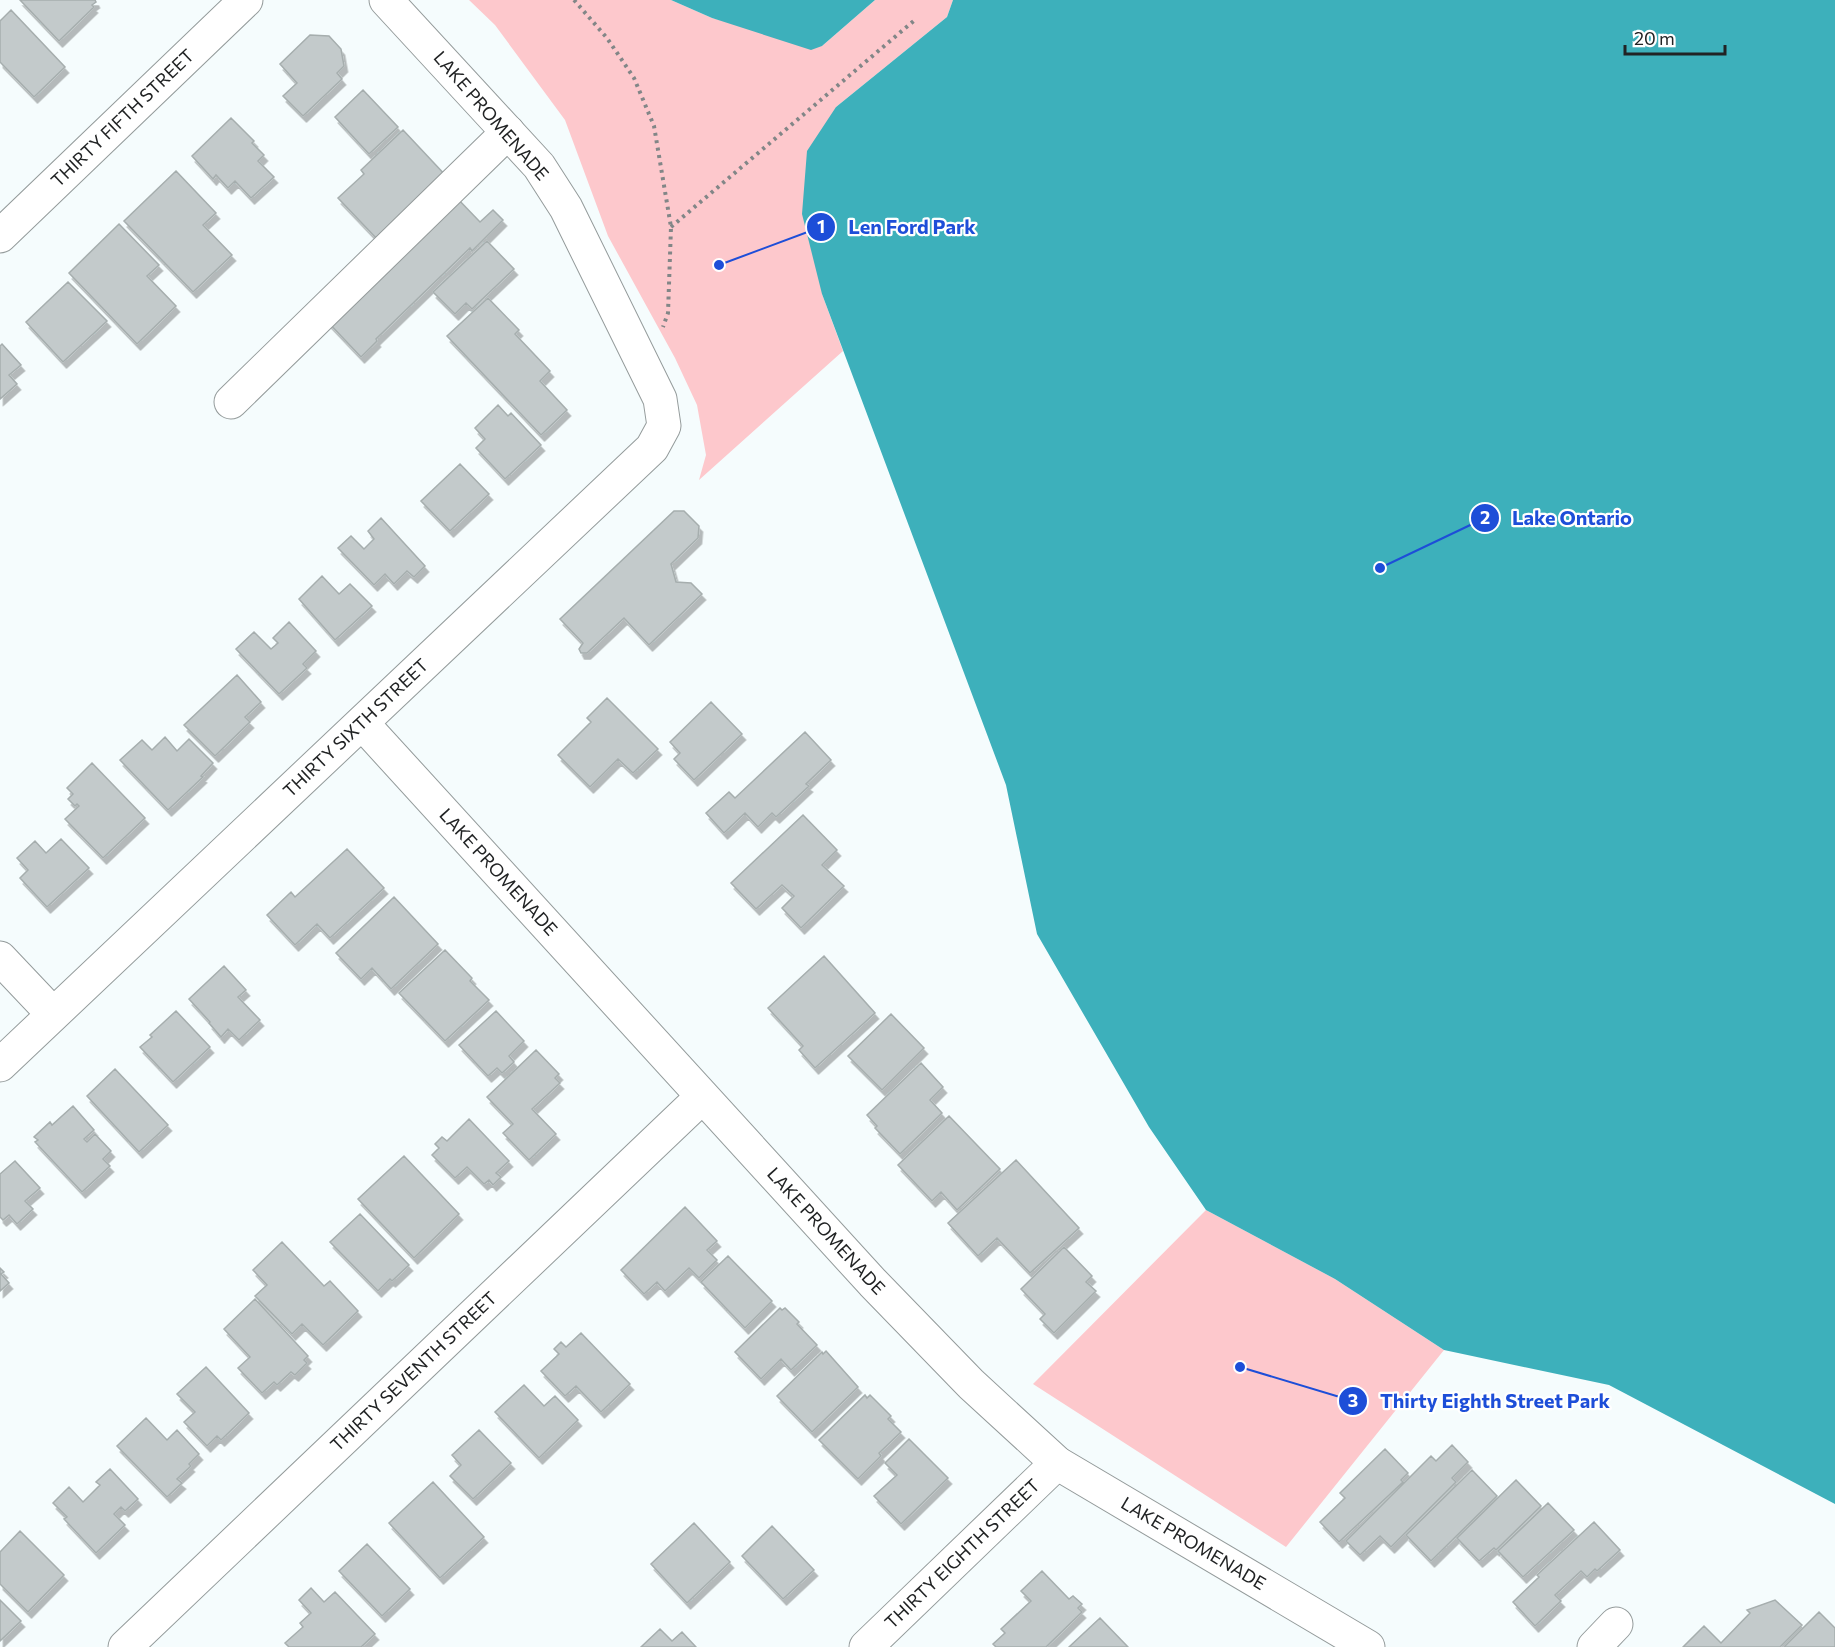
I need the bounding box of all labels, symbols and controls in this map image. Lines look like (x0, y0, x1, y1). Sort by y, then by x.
scale bar (1625, 18, 1726, 56)
text: 20 m (1634, 27, 1675, 49)
street label: THIRTY FIFTH STREET (46, 44, 198, 191)
street label: LAKE PROMENADE (430, 46, 554, 185)
callout: Len Ford Park (806, 208, 987, 246)
text: Len Ford Park (848, 214, 976, 238)
text: 1 (817, 215, 825, 237)
callout: Lake Ontario (1470, 499, 1644, 537)
text: Lake Ontario (1512, 505, 1632, 529)
text: 2 (1480, 506, 1490, 528)
street label: THIRTY SIXTH STREET (278, 654, 432, 801)
street label: LAKE PROMENADE (435, 803, 562, 940)
street label: LAKE PROMENADE (763, 1162, 890, 1299)
street label: THIRTY SEVENTH STREET (325, 1287, 501, 1455)
callout: Thirty Eighth Street Park (1338, 1382, 1622, 1420)
text: Thirty Eighth Street Park (1380, 1388, 1611, 1412)
text: 3 (1348, 1389, 1358, 1411)
street label: THIRTY EIGHTH STREET (880, 1474, 1044, 1633)
street label: LAKE PROMENADE (1118, 1491, 1270, 1594)

